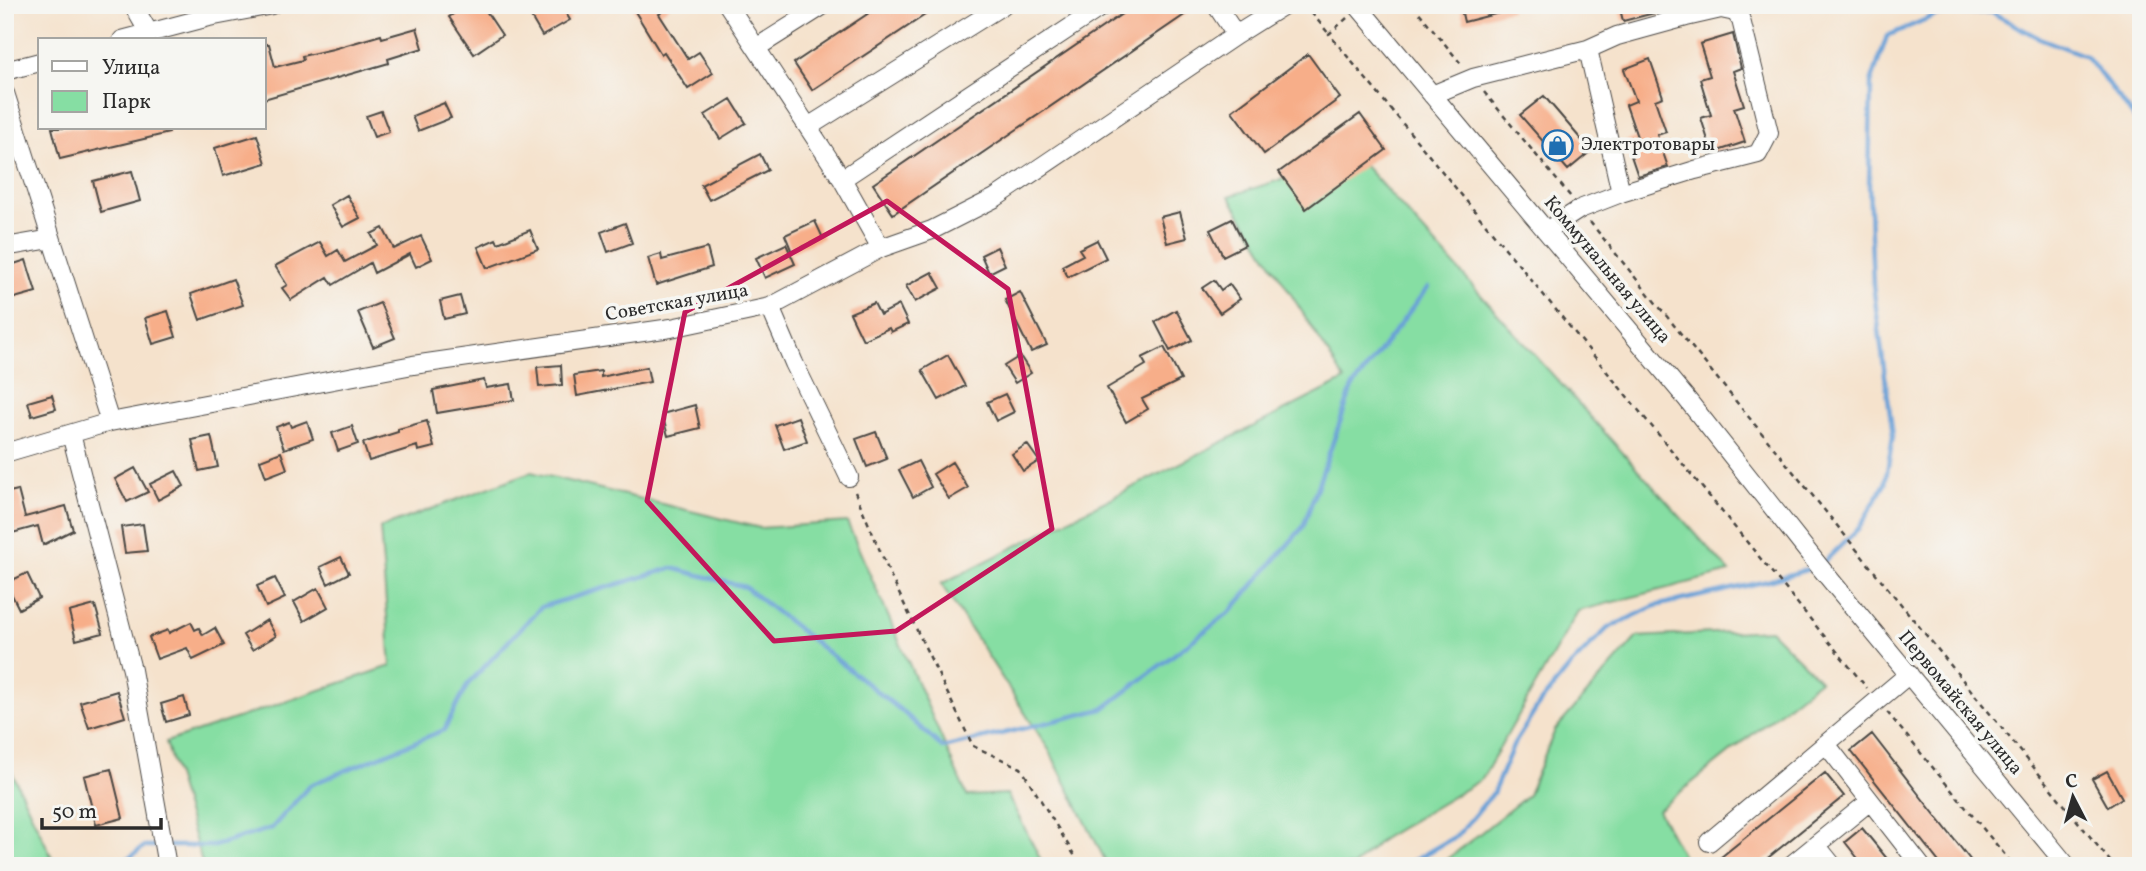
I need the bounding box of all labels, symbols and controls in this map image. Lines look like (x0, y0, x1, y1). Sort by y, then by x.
legend (38, 38, 266, 130)
text: Улица (102, 54, 160, 83)
text: Парк (102, 88, 151, 117)
shop icon: Электротовары (1541, 128, 1575, 162)
place label: Электротовары (1581, 132, 1715, 158)
street label: Коммунальная улица (1537, 191, 1677, 349)
street label: Советская улица (603, 278, 751, 328)
street label: Первомайская улица (1892, 625, 2028, 781)
north arrow (2038, 762, 2108, 832)
text: С (2064, 769, 2079, 796)
scale bar (42, 787, 161, 831)
text: 50 m (52, 798, 97, 827)

